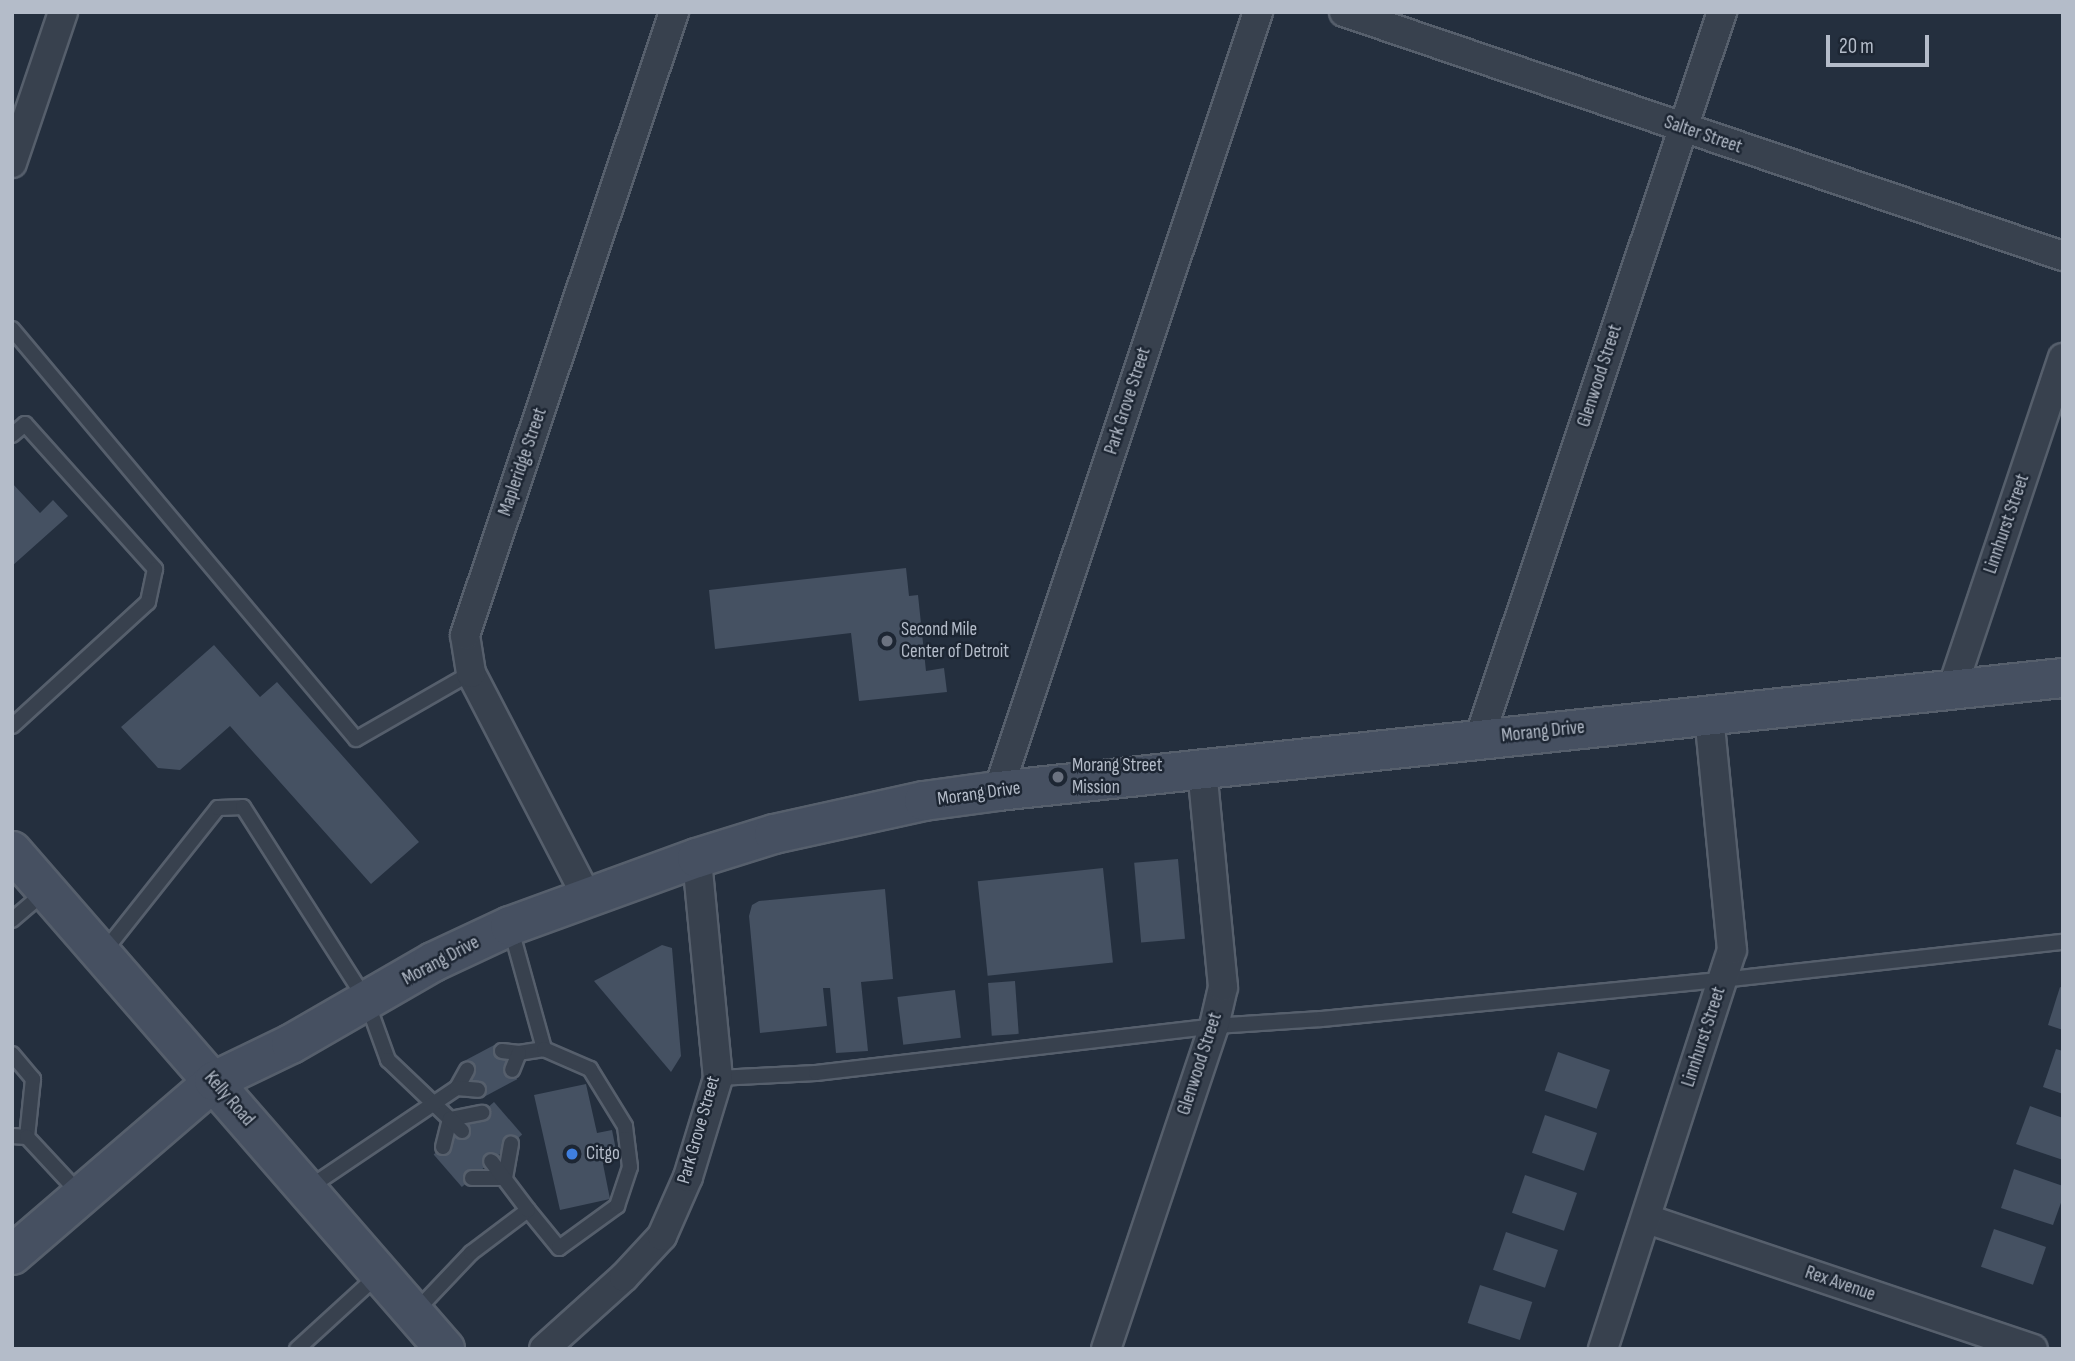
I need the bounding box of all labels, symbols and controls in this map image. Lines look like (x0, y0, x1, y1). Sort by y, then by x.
scale bar (1830, 21, 1933, 65)
text: 20 m (1839, 34, 1874, 59)
street label: Salter Street (1661, 111, 1745, 159)
street label: Glenwood Street (1573, 322, 1627, 430)
street label: Park Grove Street (1100, 345, 1156, 457)
street label: Mapleridge Street (494, 405, 552, 519)
street label: Linnhurst Street (1979, 471, 2035, 577)
place label: Second Mile Center of Detroit (901, 619, 1009, 663)
marker: Second Mile Center of Detroit (879, 633, 895, 649)
street label: Morang Drive (1500, 716, 1586, 748)
place label: Morang Street Mission (1072, 755, 1162, 799)
marker: Morang Street Mission (1050, 769, 1066, 785)
street label: Morang Drive (936, 777, 1022, 811)
street label: Morang Drive (399, 931, 483, 991)
street label: Linnhurst Street (1677, 984, 1731, 1090)
street label: Glenwood Street (1173, 1010, 1227, 1118)
street label: Kelly Road (199, 1067, 259, 1131)
street label: Park Grove Street (673, 1073, 725, 1187)
place label: Citgo (586, 1143, 620, 1165)
marker: Citgo (564, 1146, 580, 1162)
street label: Rex Avenue (1802, 1261, 1878, 1307)

